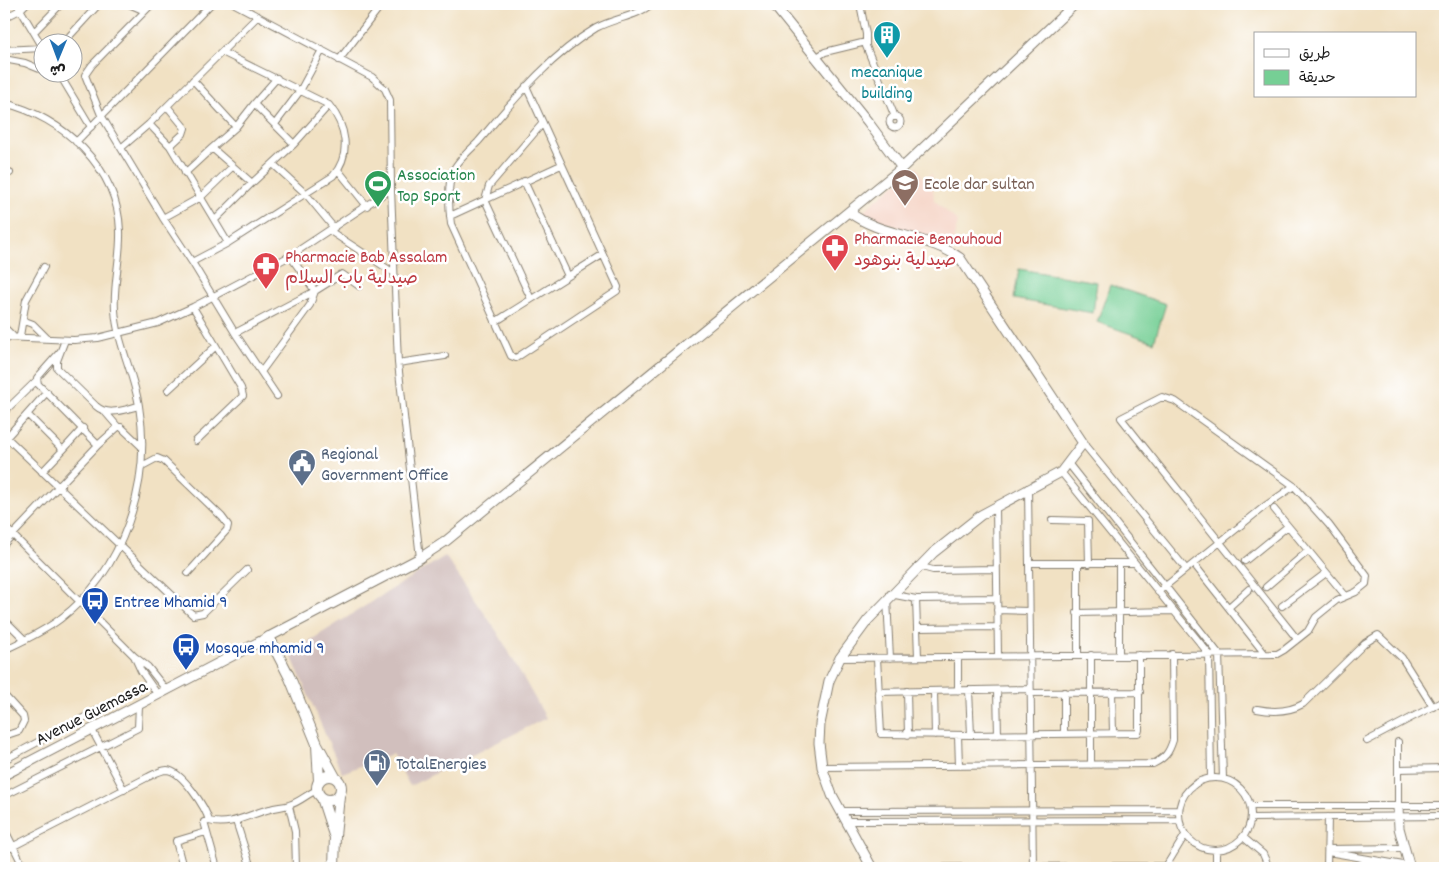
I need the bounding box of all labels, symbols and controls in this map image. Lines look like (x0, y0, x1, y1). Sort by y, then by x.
building icon: mecanique building (872, 20, 902, 59)
north arrow (32, 32, 82, 82)
legend (1254, 32, 1416, 98)
text: طريق (1299, 44, 1331, 66)
text: ش (50, 59, 66, 79)
place label: mecanique building (851, 61, 923, 107)
text: حديقة (1299, 68, 1336, 90)
place label: Association Top Sport (397, 164, 475, 210)
school or university icon: Ecole dar sultan (890, 168, 920, 207)
sports icon: Association Top Sport (363, 169, 393, 208)
place label: Ecole dar sultan (924, 173, 1034, 198)
place label: Pharmacie Benouhoud صيدلية بنوهود (854, 228, 1002, 274)
pharmacy icon: Pharmacie Benouhoud صيدلية بنوهود (820, 233, 850, 272)
place label: Pharmacie Bab Assalam صيدلية باب السلام (285, 246, 447, 292)
pharmacy icon: Pharmacie Bab Assalam صيدلية باب السلام (251, 251, 281, 290)
place label: Regional Government Office (321, 443, 448, 489)
public building icon: Regional Government Office (287, 448, 317, 487)
bus stop icon: Entree Mhamid 9 (80, 586, 110, 625)
place label: Entree Mhamid 9 (114, 591, 227, 616)
bus stop icon: Mosque mhamid 9 (171, 632, 201, 671)
place label: Mosque mhamid 9 (205, 637, 324, 662)
street label: Avenue Guemassa (32, 675, 153, 753)
fuel station icon: TotalEnergies (362, 748, 392, 787)
place label: TotalEnergies (396, 753, 487, 778)

